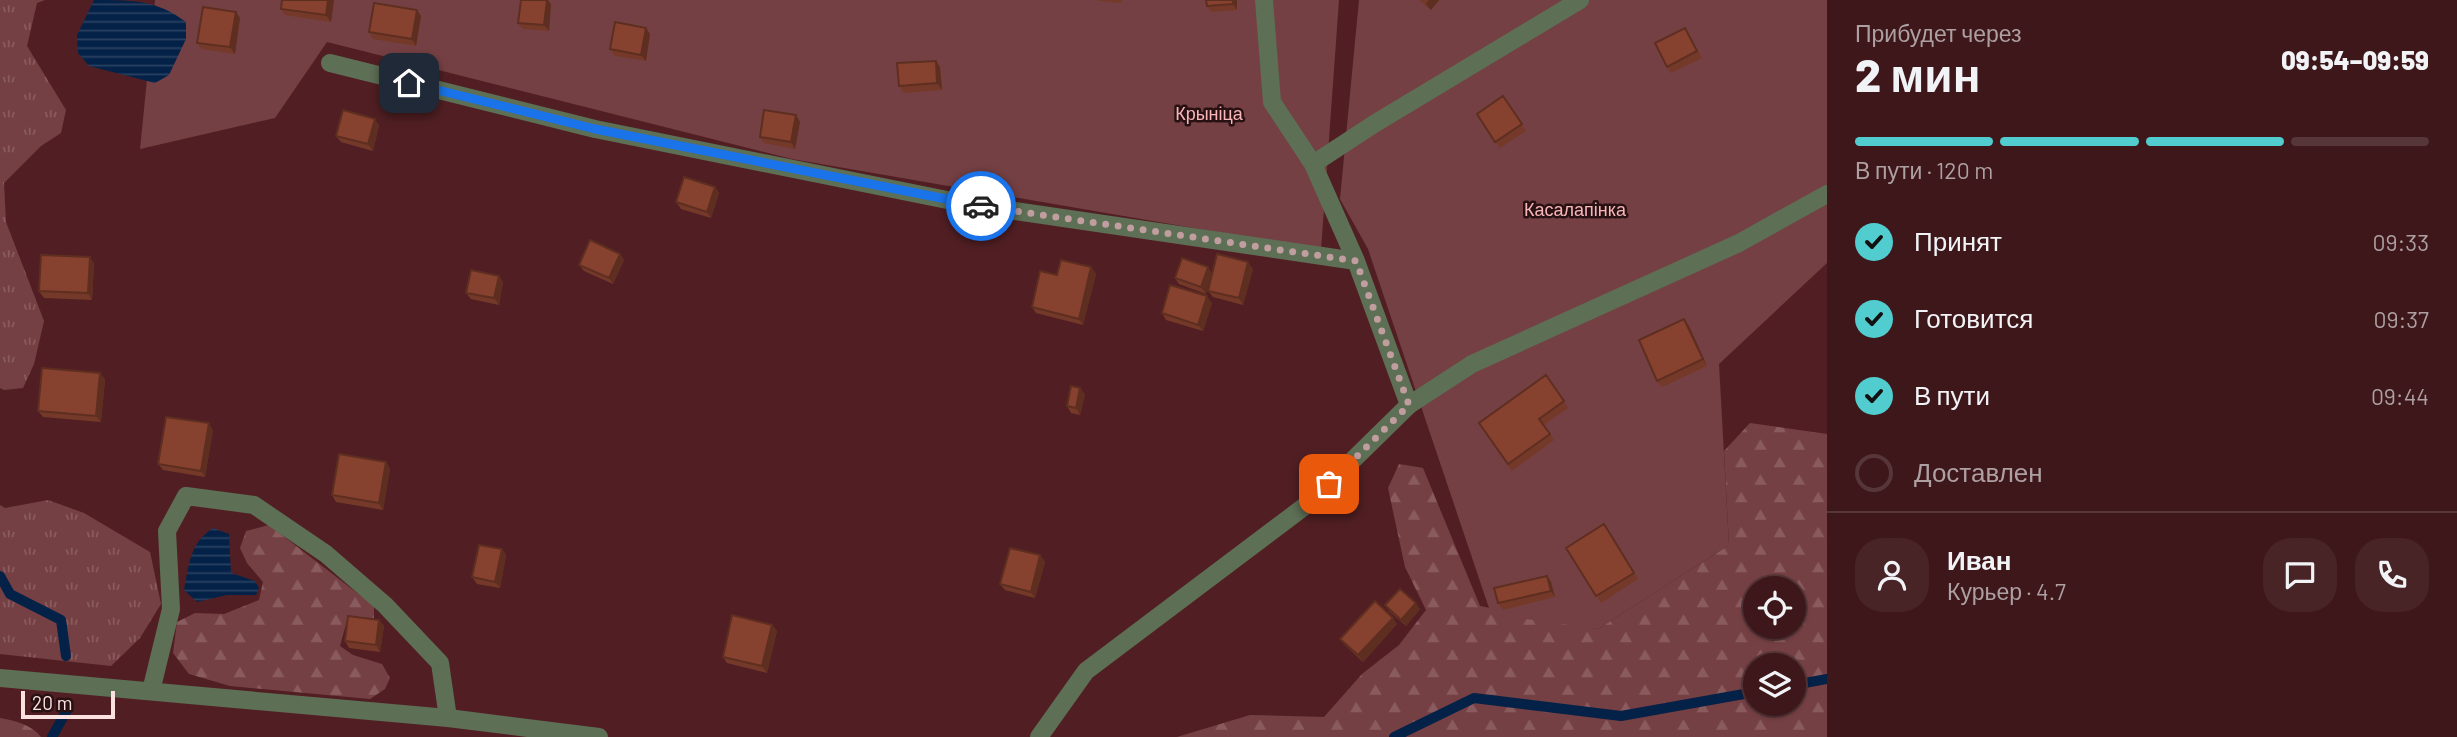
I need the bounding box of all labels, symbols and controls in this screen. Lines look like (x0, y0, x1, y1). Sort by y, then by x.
text: Прибудет через (1855, 19, 2022, 47)
text: 09:54–09:59 (2281, 44, 2429, 75)
text: 2 мин (1855, 46, 1980, 101)
pin (379, 53, 439, 113)
icon: home (390, 64, 428, 102)
park label: Крыніца (1175, 102, 1244, 124)
text: В пути · 120 m (1855, 156, 1993, 184)
courier (946, 171, 1016, 241)
icon: car (962, 187, 1000, 225)
park label: Касалапінка (1524, 198, 1627, 220)
icon: check (1855, 223, 1893, 261)
text: Принят (1914, 225, 2002, 256)
text: 09:33 (2373, 228, 2429, 256)
icon: check (1855, 300, 1893, 338)
text: Готовится (1914, 302, 2033, 333)
text: 09:37 (2374, 305, 2429, 333)
icon: check (1855, 377, 1893, 415)
text: В пути (1914, 379, 1990, 410)
text: 09:44 (2371, 382, 2429, 410)
pin (1299, 454, 1359, 514)
text: Доставлен (1914, 456, 2043, 487)
icon: bag (1310, 465, 1348, 503)
button: person (1855, 538, 1929, 612)
button: chat (2263, 538, 2337, 612)
button: phone (2355, 538, 2429, 612)
text: Иван (1947, 544, 2012, 575)
map controls (1743, 576, 1806, 716)
button: locate (1743, 576, 1806, 639)
text: Курьер · 4.7 (1947, 577, 2066, 605)
button: layers (1743, 653, 1806, 716)
scale bar (21, 688, 116, 720)
text: 20 m (32, 691, 72, 714)

